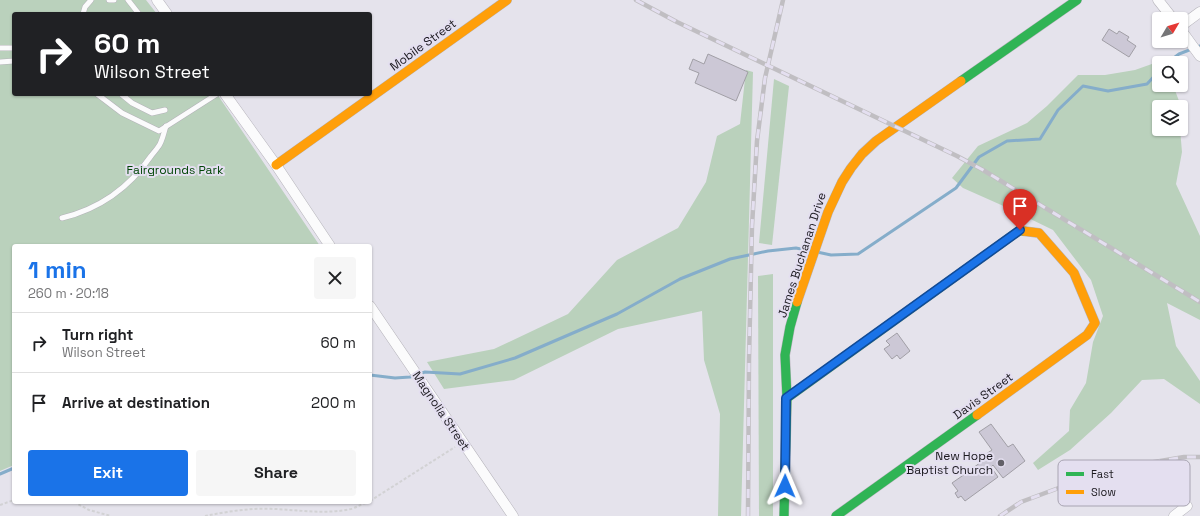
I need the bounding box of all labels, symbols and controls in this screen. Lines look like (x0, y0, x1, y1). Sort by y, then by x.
north arrow (1152, 12, 1188, 48)
map controls (1152, 12, 1188, 136)
street label: Mobile Street (387, 16, 459, 74)
text: 60 m (94, 25, 160, 61)
icon: right (28, 28, 80, 80)
button: search (1152, 56, 1188, 92)
text: Wilson Street (94, 60, 210, 83)
button: layers (1152, 100, 1188, 136)
park label: Fairgrounds Park (127, 162, 224, 178)
pin (1003, 189, 1037, 230)
street label: James Buchanan Drive (774, 190, 830, 320)
icon: arrive (1009, 195, 1031, 217)
text: 1 min (28, 254, 87, 285)
button: close (314, 257, 356, 299)
text: 260 m · 20:18 (28, 285, 109, 302)
text: Turn right (62, 325, 133, 344)
icon: right (28, 332, 50, 354)
text: 60 m (320, 333, 356, 352)
text: Wilson Street (62, 344, 146, 361)
street label: Magnolia Street (409, 368, 473, 454)
street label: Davis Street (950, 369, 1016, 423)
icon: arrive (28, 392, 50, 414)
text: Arrive at destination (62, 393, 210, 412)
text: 200 m (311, 393, 356, 412)
place label: New Hope Baptist Church (906, 448, 993, 478)
button: Exit (28, 450, 188, 496)
button: Share (196, 450, 356, 496)
marker: New Hope Baptist Church (996, 458, 1006, 468)
legend (1058, 460, 1190, 506)
position arrow (764, 465, 806, 507)
text: Fast (1091, 467, 1114, 481)
text: Slow (1091, 485, 1116, 499)

